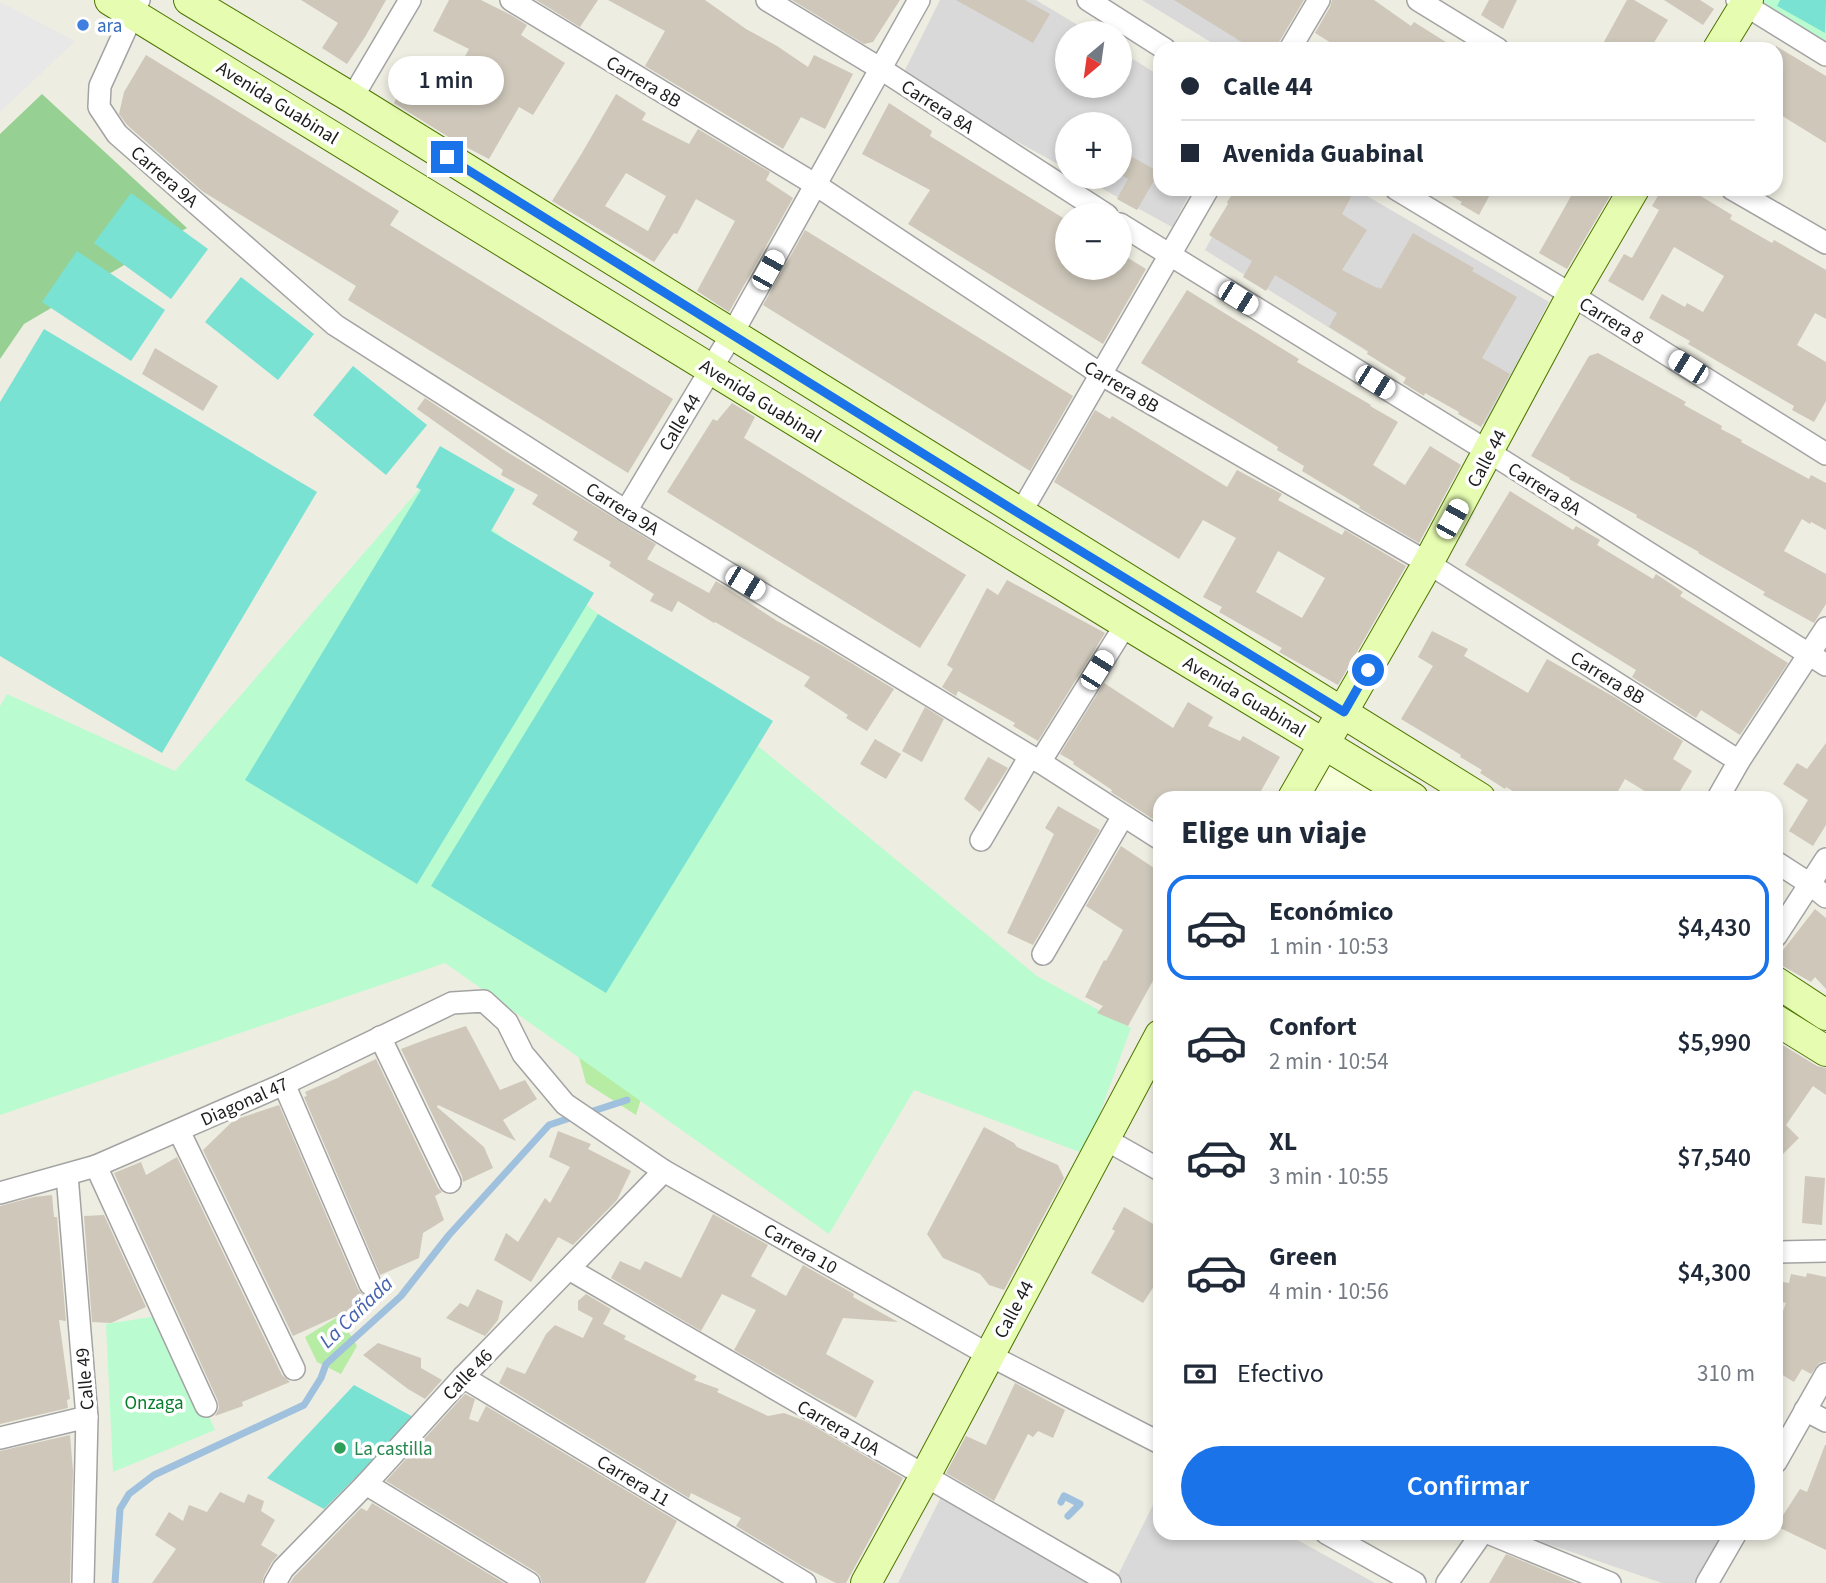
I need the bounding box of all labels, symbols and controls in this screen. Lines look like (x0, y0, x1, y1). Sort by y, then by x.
place label: ara (97, 13, 122, 40)
marker: ara (75, 17, 91, 33)
north arrow (1055, 21, 1132, 98)
map controls (1055, 21, 1132, 280)
street label: Carrera 8B (601, 49, 686, 115)
street label: Avenida Guabinal (211, 55, 343, 152)
callout: 1 min (389, 55, 505, 104)
text: 1 min (419, 64, 473, 97)
text: Calle 44 (1223, 68, 1313, 105)
street label: Carrera 8A (895, 74, 980, 141)
button: + (1055, 112, 1132, 189)
text: Avenida Guabinal (1223, 135, 1423, 172)
street label: Carrera 9A (124, 140, 204, 215)
route end (431, 141, 463, 173)
button: − (1055, 203, 1132, 280)
car (749, 247, 788, 293)
car (1215, 278, 1262, 318)
street label: Carrera 8 (1574, 291, 1649, 352)
car (1665, 347, 1712, 387)
street label: Avenida Guabinal (694, 353, 826, 450)
street label: Carrera 8B (1079, 354, 1164, 420)
car (1352, 362, 1399, 402)
street label: Calle 44 (653, 389, 708, 456)
street label: Calle 44 (1461, 425, 1514, 493)
street label: Carrera 8A (1502, 456, 1587, 523)
street label: Carrera 9A (580, 476, 665, 543)
car (1433, 496, 1472, 542)
car (722, 563, 769, 603)
street label: Carrera 8B (1565, 645, 1650, 712)
car (1077, 647, 1118, 693)
street label: Avenida Guabinal (1178, 650, 1311, 745)
route start (1352, 654, 1384, 686)
text: Elige un viaje (1181, 810, 1367, 856)
text: Económico (1269, 893, 1394, 930)
icon: car (1185, 896, 1248, 959)
text: $4,430 (1677, 909, 1751, 946)
text: 1 min · 10:53 (1269, 930, 1389, 963)
text: Confort (1269, 1008, 1357, 1045)
icon: car (1185, 1011, 1248, 1074)
text: $5,990 (1677, 1024, 1751, 1061)
text: 2 min · 10:54 (1269, 1045, 1389, 1078)
street label: Diagonal 47 (197, 1071, 293, 1134)
text: XL (1269, 1123, 1297, 1160)
icon: car (1185, 1126, 1248, 1189)
text: $7,540 (1677, 1139, 1751, 1176)
text: 3 min · 10:55 (1269, 1160, 1389, 1193)
street label: Carrera 10 (758, 1217, 842, 1281)
text: Green (1269, 1238, 1337, 1275)
icon: car (1185, 1241, 1248, 1304)
text: $4,300 (1677, 1254, 1751, 1291)
water label: La Cañada (312, 1269, 400, 1355)
text: 4 min · 10:56 (1269, 1275, 1389, 1308)
street label: Calle 44 (988, 1276, 1041, 1344)
street label: Calle 46 (437, 1343, 499, 1407)
street label: Calle 49 (69, 1347, 102, 1411)
icon: cash (1181, 1355, 1219, 1393)
text: Efectivo (1237, 1355, 1324, 1392)
text: 310 m (1697, 1357, 1755, 1390)
park label: Onzaga (124, 1390, 184, 1417)
street label: Carrera 10A (792, 1394, 885, 1463)
place label: La castilla (354, 1436, 433, 1463)
marker: La castilla (332, 1440, 348, 1456)
button: Confirmar (1181, 1446, 1755, 1526)
street label: Carrera 11 (591, 1449, 675, 1514)

